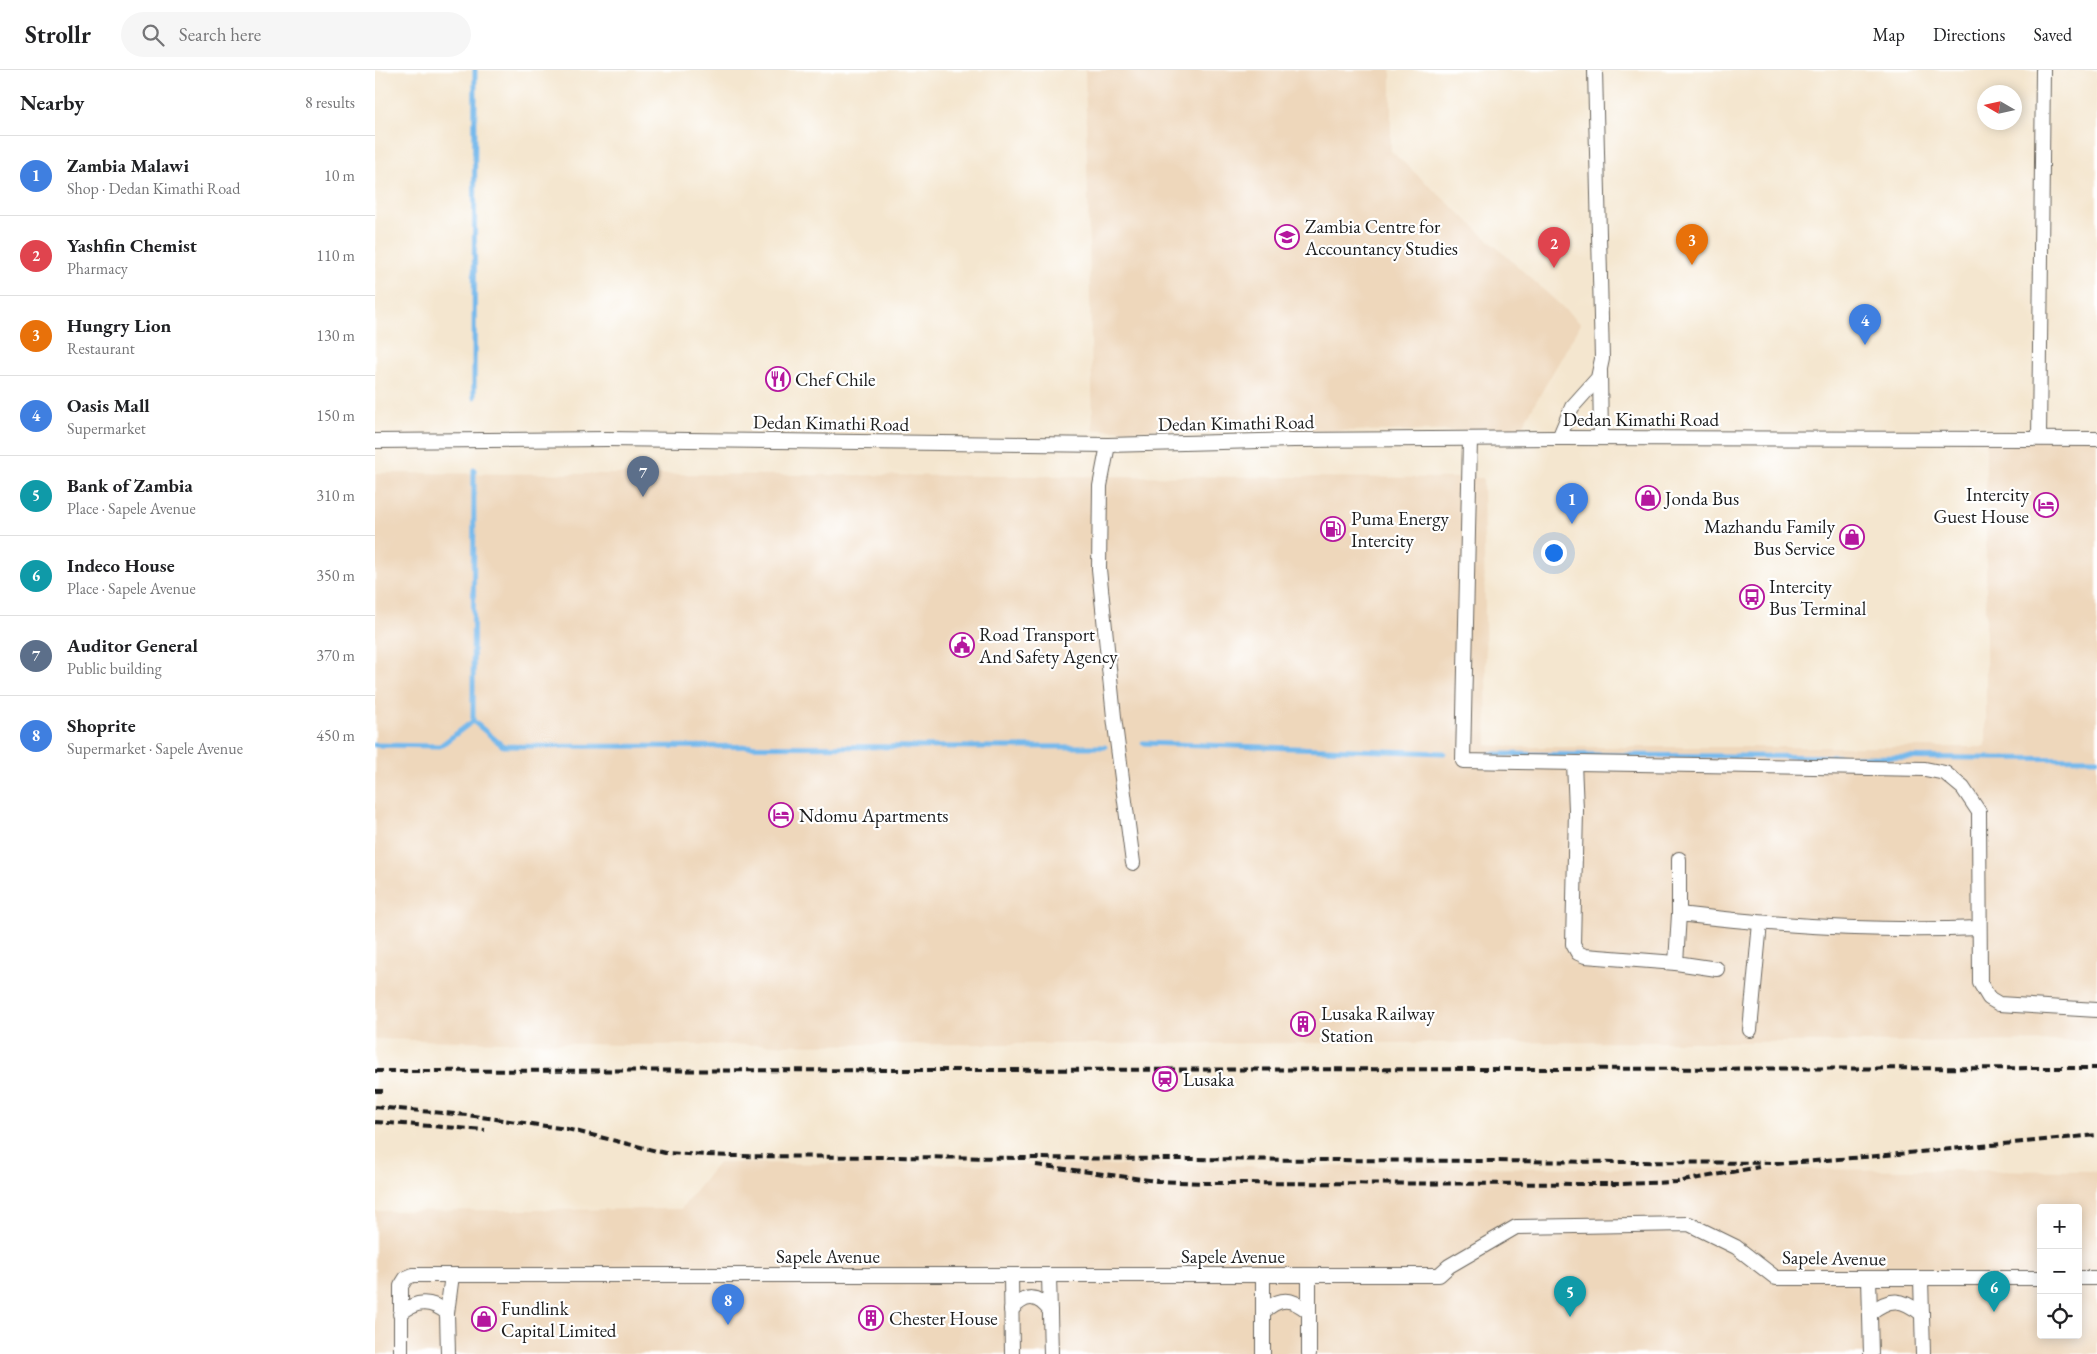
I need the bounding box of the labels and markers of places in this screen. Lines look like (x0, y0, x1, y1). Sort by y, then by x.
place label: Zambia Centre for Accountancy Studies (1304, 214, 1458, 261)
school or university icon: Zambia Centre for Accountancy Studies (1274, 224, 1300, 250)
pin: 3 (1676, 224, 1708, 265)
pin: 2 (1538, 227, 1570, 268)
pin: 4 (1849, 304, 1881, 345)
restaurant icon: Chef Chile (765, 366, 791, 392)
place label: Chef Chile (795, 367, 875, 392)
pin: 7 (627, 456, 659, 497)
place label: Intercity Guest House (1933, 482, 2030, 529)
pin: 1 (1556, 483, 1588, 524)
shop icon: Jonda Bus (1635, 485, 1661, 511)
place label: Jonda Bus (1663, 486, 1739, 511)
hotel icon: Intercity Guest House (2033, 492, 2059, 518)
place label: Puma Energy Intercity (1351, 506, 1449, 553)
place label: Mazhandu Family Bus Service (1704, 514, 1836, 561)
fuel station icon: Puma Energy Intercity (1320, 516, 1346, 542)
shop icon: Mazhandu Family Bus Service (1839, 524, 1865, 550)
place label: Intercity Bus Terminal (1769, 574, 1867, 621)
bus stop icon: Intercity Bus Terminal (1739, 584, 1765, 610)
place label: Road Transport And Safety Agency (978, 622, 1118, 669)
public building icon: Road Transport And Safety Agency (949, 632, 975, 658)
hotel icon: Ndomu Apartments (768, 802, 794, 828)
place label: Ndomu Apartments (799, 803, 949, 828)
place label: Lusaka Railway Station (1321, 1001, 1436, 1048)
building icon: Lusaka Railway Station (1290, 1011, 1316, 1037)
station icon: Lusaka (1152, 1066, 1178, 1092)
place label: Lusaka (1183, 1067, 1235, 1092)
pin: 6 (1978, 1271, 2010, 1312)
pin: 5 (1554, 1276, 1586, 1317)
pin: 8 (712, 1284, 744, 1325)
place label: Fundlink Capital Limited (501, 1296, 617, 1343)
building icon: Chester House (858, 1305, 884, 1331)
shop icon: Fundlink Capital Limited (471, 1306, 497, 1332)
place label: Chester House (889, 1306, 998, 1331)

